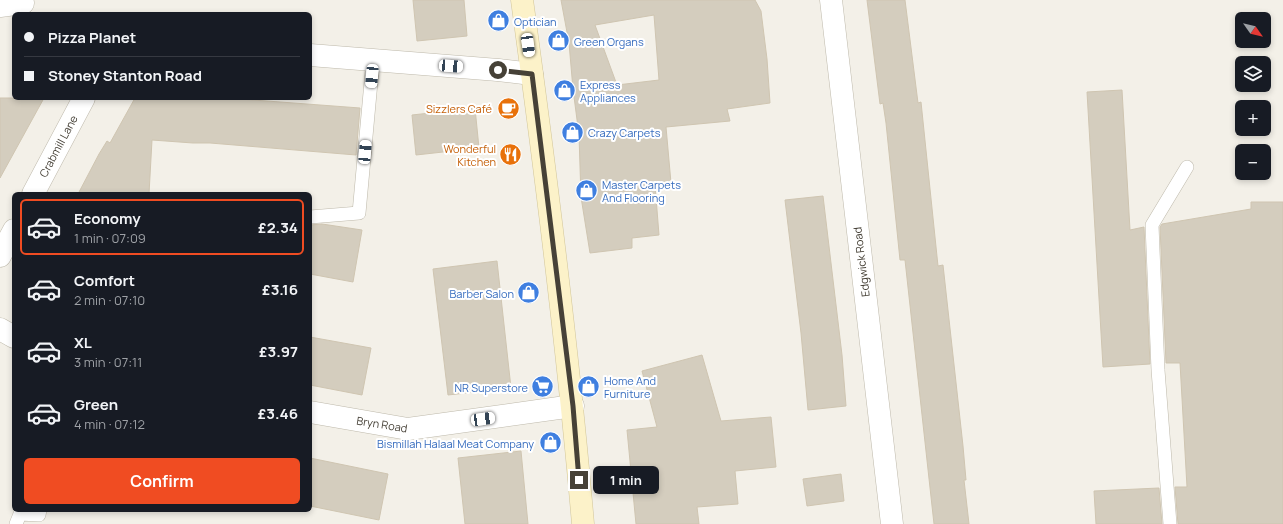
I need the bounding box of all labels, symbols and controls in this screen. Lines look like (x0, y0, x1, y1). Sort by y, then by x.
shop icon: Optician (485, 8, 511, 34)
north arrow (1235, 12, 1271, 48)
map controls (1235, 12, 1271, 180)
place label: Optician (514, 14, 557, 29)
text: Pizza Planet (48, 27, 136, 48)
shop icon: Green Organs (545, 28, 571, 54)
car (520, 32, 536, 58)
place label: Green Organs (574, 34, 644, 49)
button: layers (1235, 56, 1271, 92)
car (439, 59, 463, 73)
route start (489, 61, 507, 79)
car (365, 64, 379, 88)
text: Stoney Stanton Road (48, 65, 202, 86)
shop icon: Express Appliances (552, 77, 578, 103)
place label: Express Appliances (580, 77, 636, 105)
cafe icon: Sizzlers Café (495, 95, 521, 121)
button: + (1235, 100, 1271, 136)
place label: Sizzlers Café (426, 101, 493, 116)
street label: Crabmill Lane (35, 112, 81, 180)
shop icon: Crazy Carpets (559, 119, 585, 145)
place label: Crazy Carpets (588, 125, 661, 140)
car (358, 140, 372, 164)
place label: Wonderful Kitchen (443, 141, 496, 169)
restaurant icon: Wonderful Kitchen (498, 141, 524, 167)
button: − (1235, 144, 1271, 180)
shop icon: Master Carpets And Flooring (573, 177, 599, 203)
place label: Master Carpets And Flooring (602, 177, 681, 205)
text: Economy (74, 208, 141, 229)
icon: car (26, 209, 62, 245)
text: £2.34 (258, 217, 298, 238)
street label: Edgwick Road (849, 226, 873, 298)
text: 1 min · 07:09 (74, 229, 146, 247)
text: Comfort (74, 270, 135, 291)
icon: car (26, 271, 62, 307)
text: £3.16 (262, 279, 298, 300)
shop icon: Barber Salon (516, 280, 542, 306)
place label: Barber Salon (450, 286, 514, 301)
text: 2 min · 07:10 (74, 291, 145, 309)
text: XL (74, 332, 92, 353)
icon: car (26, 333, 62, 369)
text: £3.97 (259, 341, 298, 362)
text: 3 min · 07:11 (74, 353, 142, 371)
shop icon: Home And Furniture (576, 373, 602, 399)
place label: Home And Furniture (604, 373, 656, 401)
supermarket icon: NR Superstore (530, 374, 556, 400)
place label: NR Superstore (455, 380, 529, 395)
text: Green (74, 394, 118, 415)
icon: car (26, 395, 62, 431)
text: £3.46 (258, 403, 298, 424)
car (470, 411, 496, 427)
street label: Bryn Road (356, 413, 408, 435)
text: 4 min · 07:12 (74, 415, 145, 433)
shop icon: Bismillah Halaal Meat Company (537, 430, 563, 456)
place label: Bismillah Halaal Meat Company (377, 436, 534, 451)
button: Confirm (24, 458, 300, 504)
callout: 1 min (593, 466, 659, 494)
route end (570, 471, 588, 489)
text: 1 min (610, 471, 642, 489)

